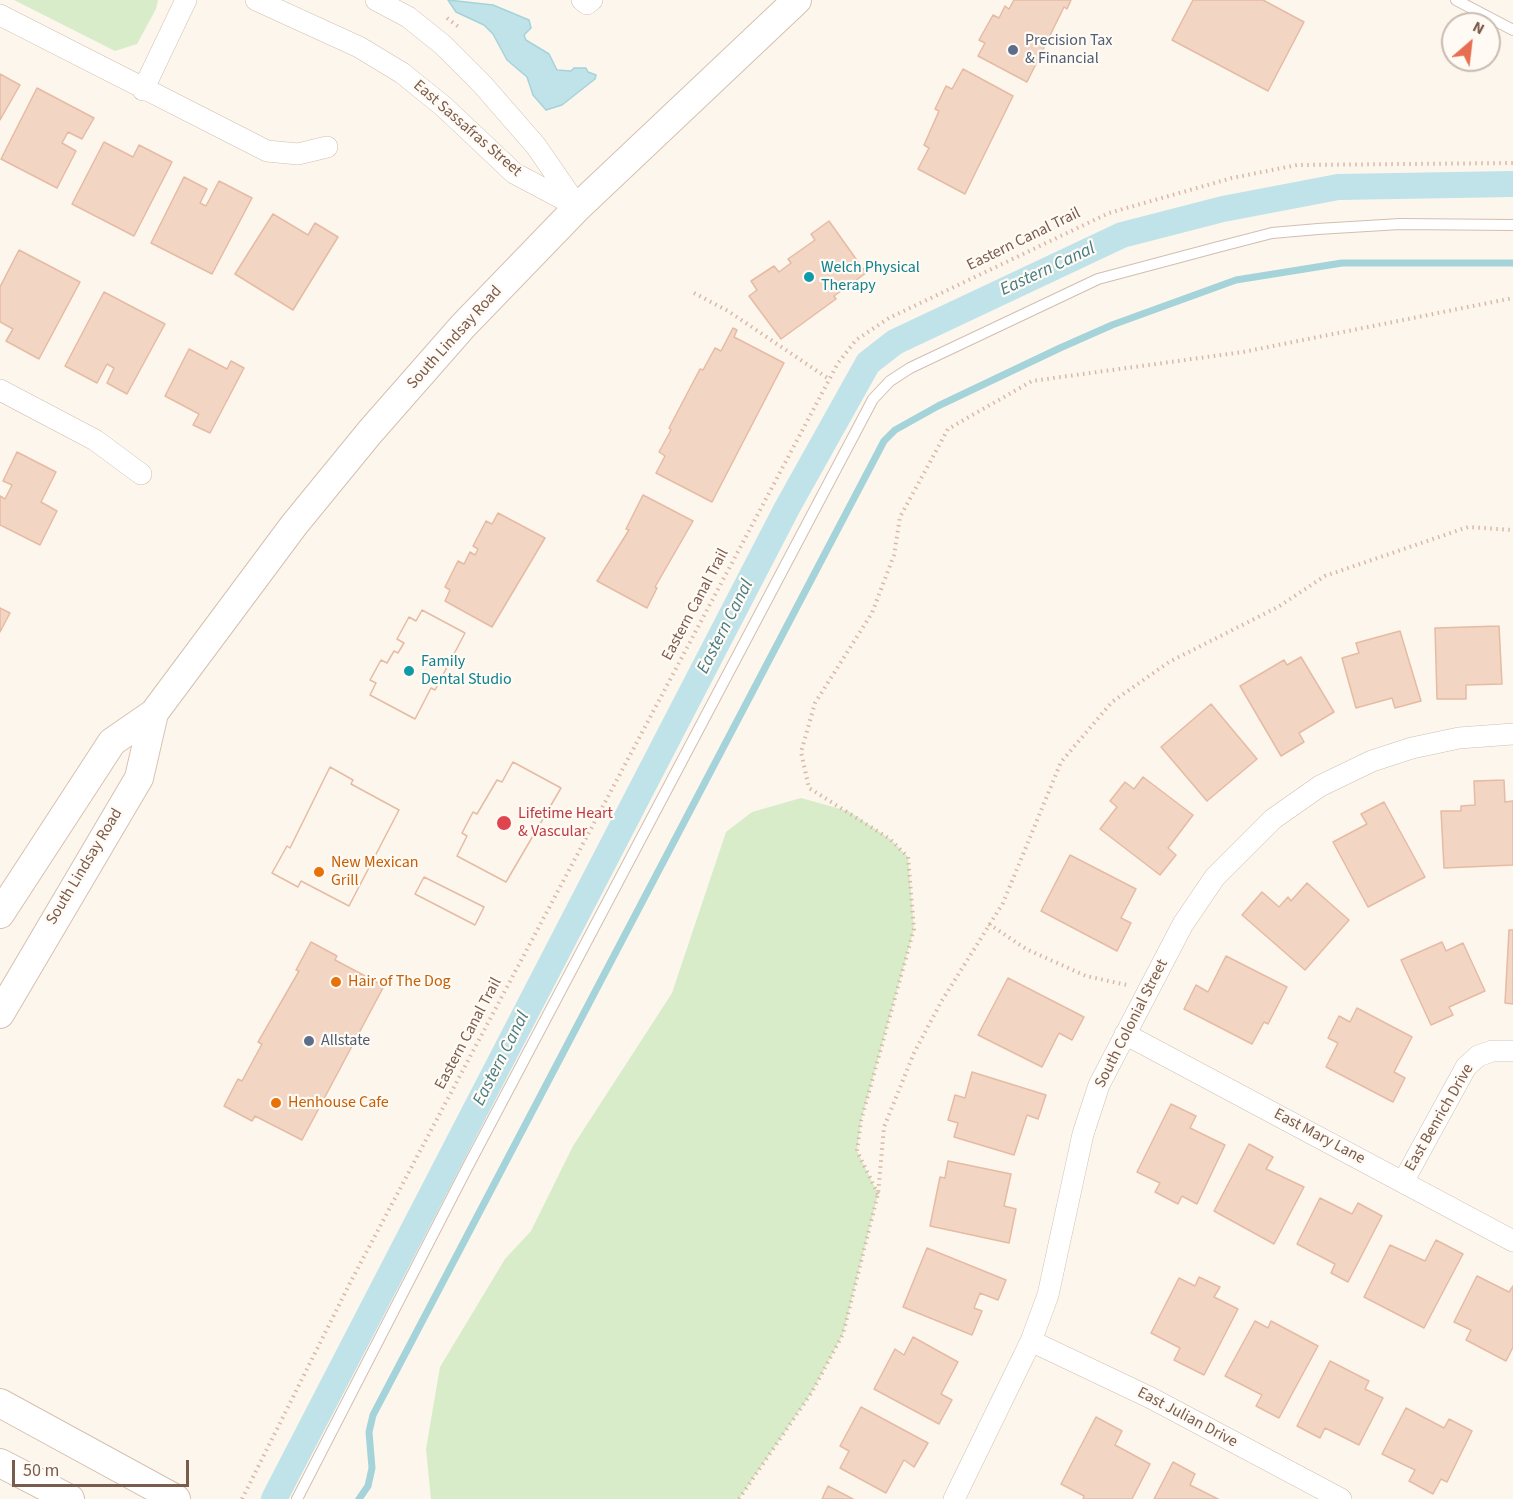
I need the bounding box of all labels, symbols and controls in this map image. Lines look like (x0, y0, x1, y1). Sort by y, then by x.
north arrow (1441, 12, 1501, 72)
text: N (1469, 16, 1488, 40)
place label: Precision Tax & Financial (1025, 31, 1112, 69)
marker: Precision Tax & Financial (1006, 43, 1020, 57)
street label: East Sassafras Street (409, 77, 525, 181)
street label: Eastern Canal Trail (964, 204, 1084, 276)
water label: Eastern Canal (997, 239, 1099, 301)
place label: Welch Physical Therapy (821, 258, 920, 296)
marker: Welch Physical Therapy (802, 270, 816, 284)
street label: South Lindsay Road (404, 282, 506, 394)
street label: Eastern Canal Trail (658, 546, 734, 664)
water label: Eastern Canal (693, 576, 759, 678)
place label: Family Dental Studio (421, 652, 512, 690)
marker: Family Dental Studio (402, 664, 416, 678)
place label: Lifetime Heart & Vascular (518, 804, 613, 842)
street label: South Lindsay Road (43, 805, 127, 929)
marker: Lifetime Heart & Vascular (495, 814, 513, 832)
place label: New Mexican Grill (331, 853, 419, 891)
marker: New Mexican Grill (312, 865, 326, 879)
street label: South Colonial Street (1091, 956, 1173, 1092)
place label: Hair of The Dog (348, 972, 451, 992)
marker: Hair of The Dog (329, 975, 343, 989)
street label: Eastern Canal Trail (431, 975, 507, 1093)
water label: Eastern Canal (469, 1008, 535, 1110)
place label: Allstate (321, 1031, 370, 1051)
marker: Allstate (302, 1034, 316, 1048)
street label: East Benrich Drive (1401, 1061, 1479, 1175)
place label: Henhouse Cafe (288, 1093, 389, 1113)
marker: Henhouse Cafe (269, 1096, 283, 1110)
street label: East Mary Lane (1270, 1105, 1368, 1169)
street label: East Julian Drive (1134, 1384, 1240, 1452)
scale bar (15, 1448, 192, 1486)
text: 50 m (23, 1458, 59, 1483)

